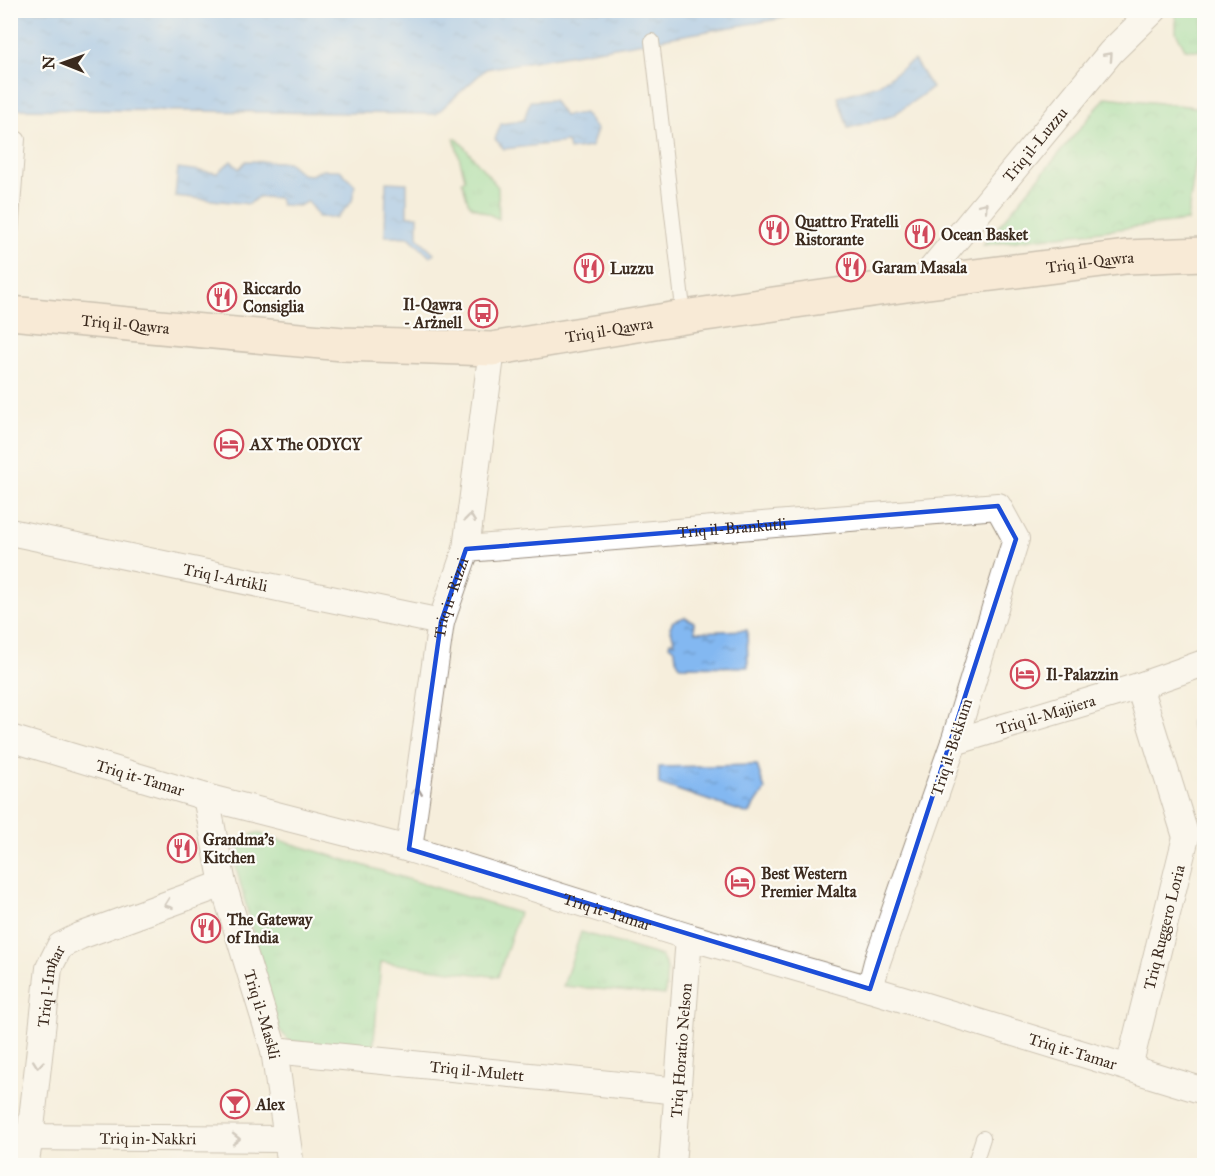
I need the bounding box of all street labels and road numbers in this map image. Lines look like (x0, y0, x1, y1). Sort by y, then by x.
street label: Triq il-Luzzu (999, 103, 1072, 186)
street label: Triq il-Qawra (1045, 248, 1135, 277)
street label: Triq il-Qawra (80, 311, 171, 338)
street label: Triq il-Qawra (564, 313, 654, 347)
street label: Triq il-Brankutli (677, 514, 788, 542)
street label: Triq ir-Rizzi (430, 554, 473, 639)
street label: Triq l-Artikli (181, 559, 270, 596)
street label: Triq il-Majjiera (994, 691, 1098, 739)
street label: Triq il-Bekkum (927, 696, 977, 799)
street label: Triq it-Tamar (93, 755, 187, 800)
street label: Triq Ruggero Loria (1140, 863, 1189, 992)
street label: Triq it-Tamar (561, 889, 654, 935)
street label: Triq l-Imħar (33, 942, 69, 1028)
street label: Triq il-Maskli (240, 967, 284, 1061)
street label: Triq Horatio Nelson (667, 982, 696, 1118)
street label: Triq it-Tamar (1026, 1029, 1119, 1074)
street label: Triq il-Mulett (429, 1057, 525, 1085)
street label: Triq in-Nakkri (99, 1129, 197, 1149)

